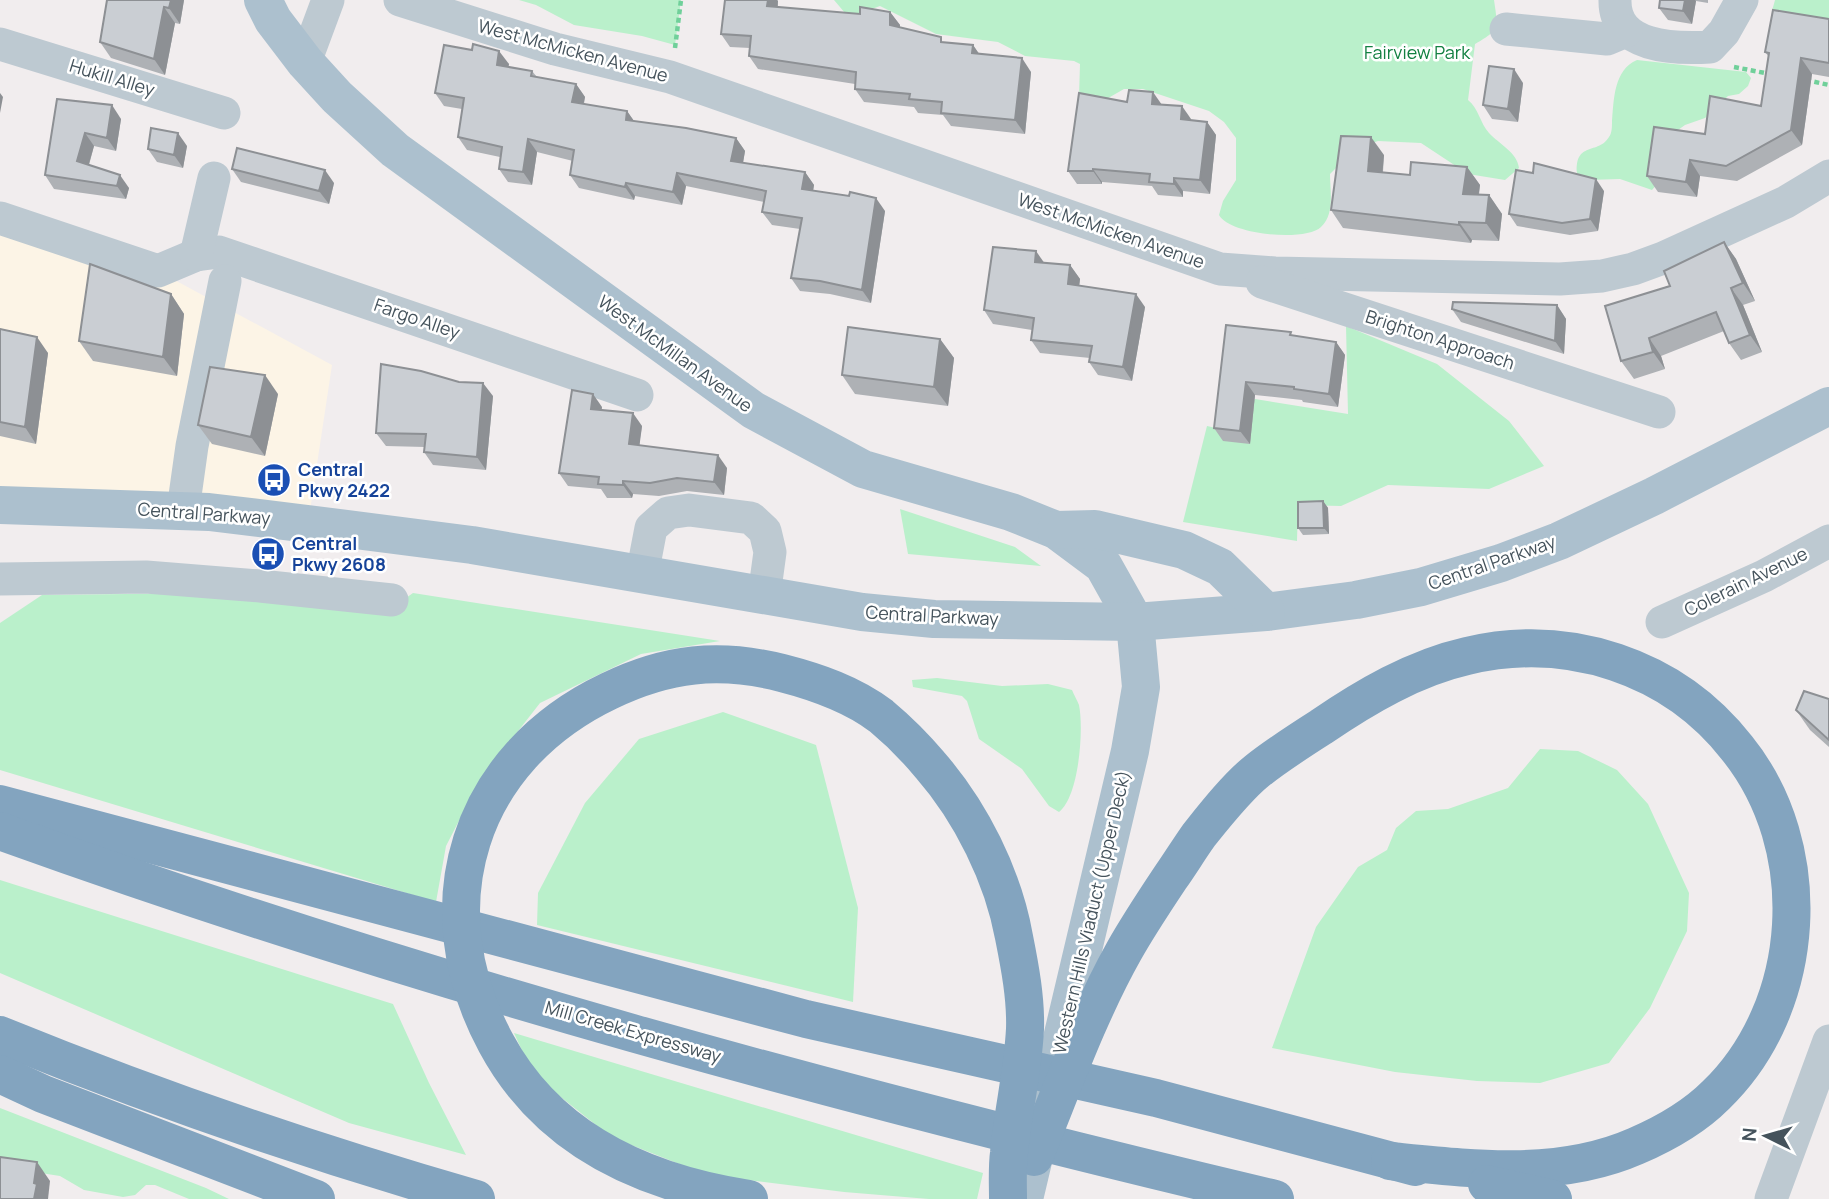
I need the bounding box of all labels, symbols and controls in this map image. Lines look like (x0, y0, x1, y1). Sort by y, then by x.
street label: West McMicken Avenue (476, 13, 671, 87)
park label: Fairview Park (1364, 40, 1471, 64)
street label: Hukill Alley (67, 53, 158, 102)
street label: West McMicken Avenue (1015, 187, 1208, 273)
street label: West McMillan Avenue (594, 289, 758, 417)
street label: Fargo Alley (371, 292, 464, 344)
street label: Brighton Approach (1363, 304, 1518, 374)
place label: Central Pkwy 2422 (298, 457, 390, 502)
bus stop icon: Central Pkwy 2422 (255, 461, 293, 499)
street label: Central Parkway (137, 496, 272, 530)
street label: Central Parkway (1425, 529, 1559, 595)
place label: Central Pkwy 2608 (292, 531, 386, 576)
bus stop icon: Central Pkwy 2608 (249, 535, 287, 573)
street label: Colerain Avenue (1680, 541, 1811, 621)
street label: Central Parkway (865, 600, 1000, 630)
street label: Western Hills Viaduct (Upper Deck) (1047, 768, 1135, 1056)
street label: Mill Creek Expressway (542, 994, 725, 1068)
north arrow (1731, 1101, 1801, 1171)
text: N (1736, 1127, 1763, 1142)

